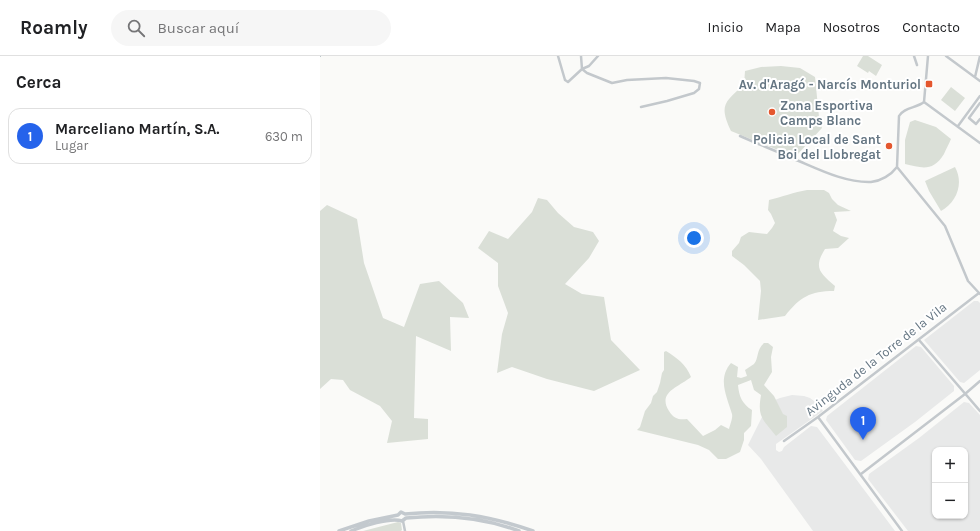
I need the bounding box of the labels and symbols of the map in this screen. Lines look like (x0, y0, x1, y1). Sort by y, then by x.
place label: Av. d'Aragó - Narcís Monturiol (739, 77, 921, 92)
marker: Av. d'Aragó - Narcís Monturiol (924, 79, 934, 89)
place label: Zona Esportiva Camps Blanc (780, 98, 873, 128)
marker: Zona Esportiva Camps Blanc (767, 107, 777, 117)
place label: Policia Local de Sant Boi del Llobregat (753, 132, 881, 162)
marker: Policia Local de Sant Boi del Llobregat (884, 141, 894, 151)
your location (684, 228, 704, 248)
street label: Avinguda de la Torre de la Vila (802, 299, 950, 419)
pin: 1 (850, 407, 876, 440)

